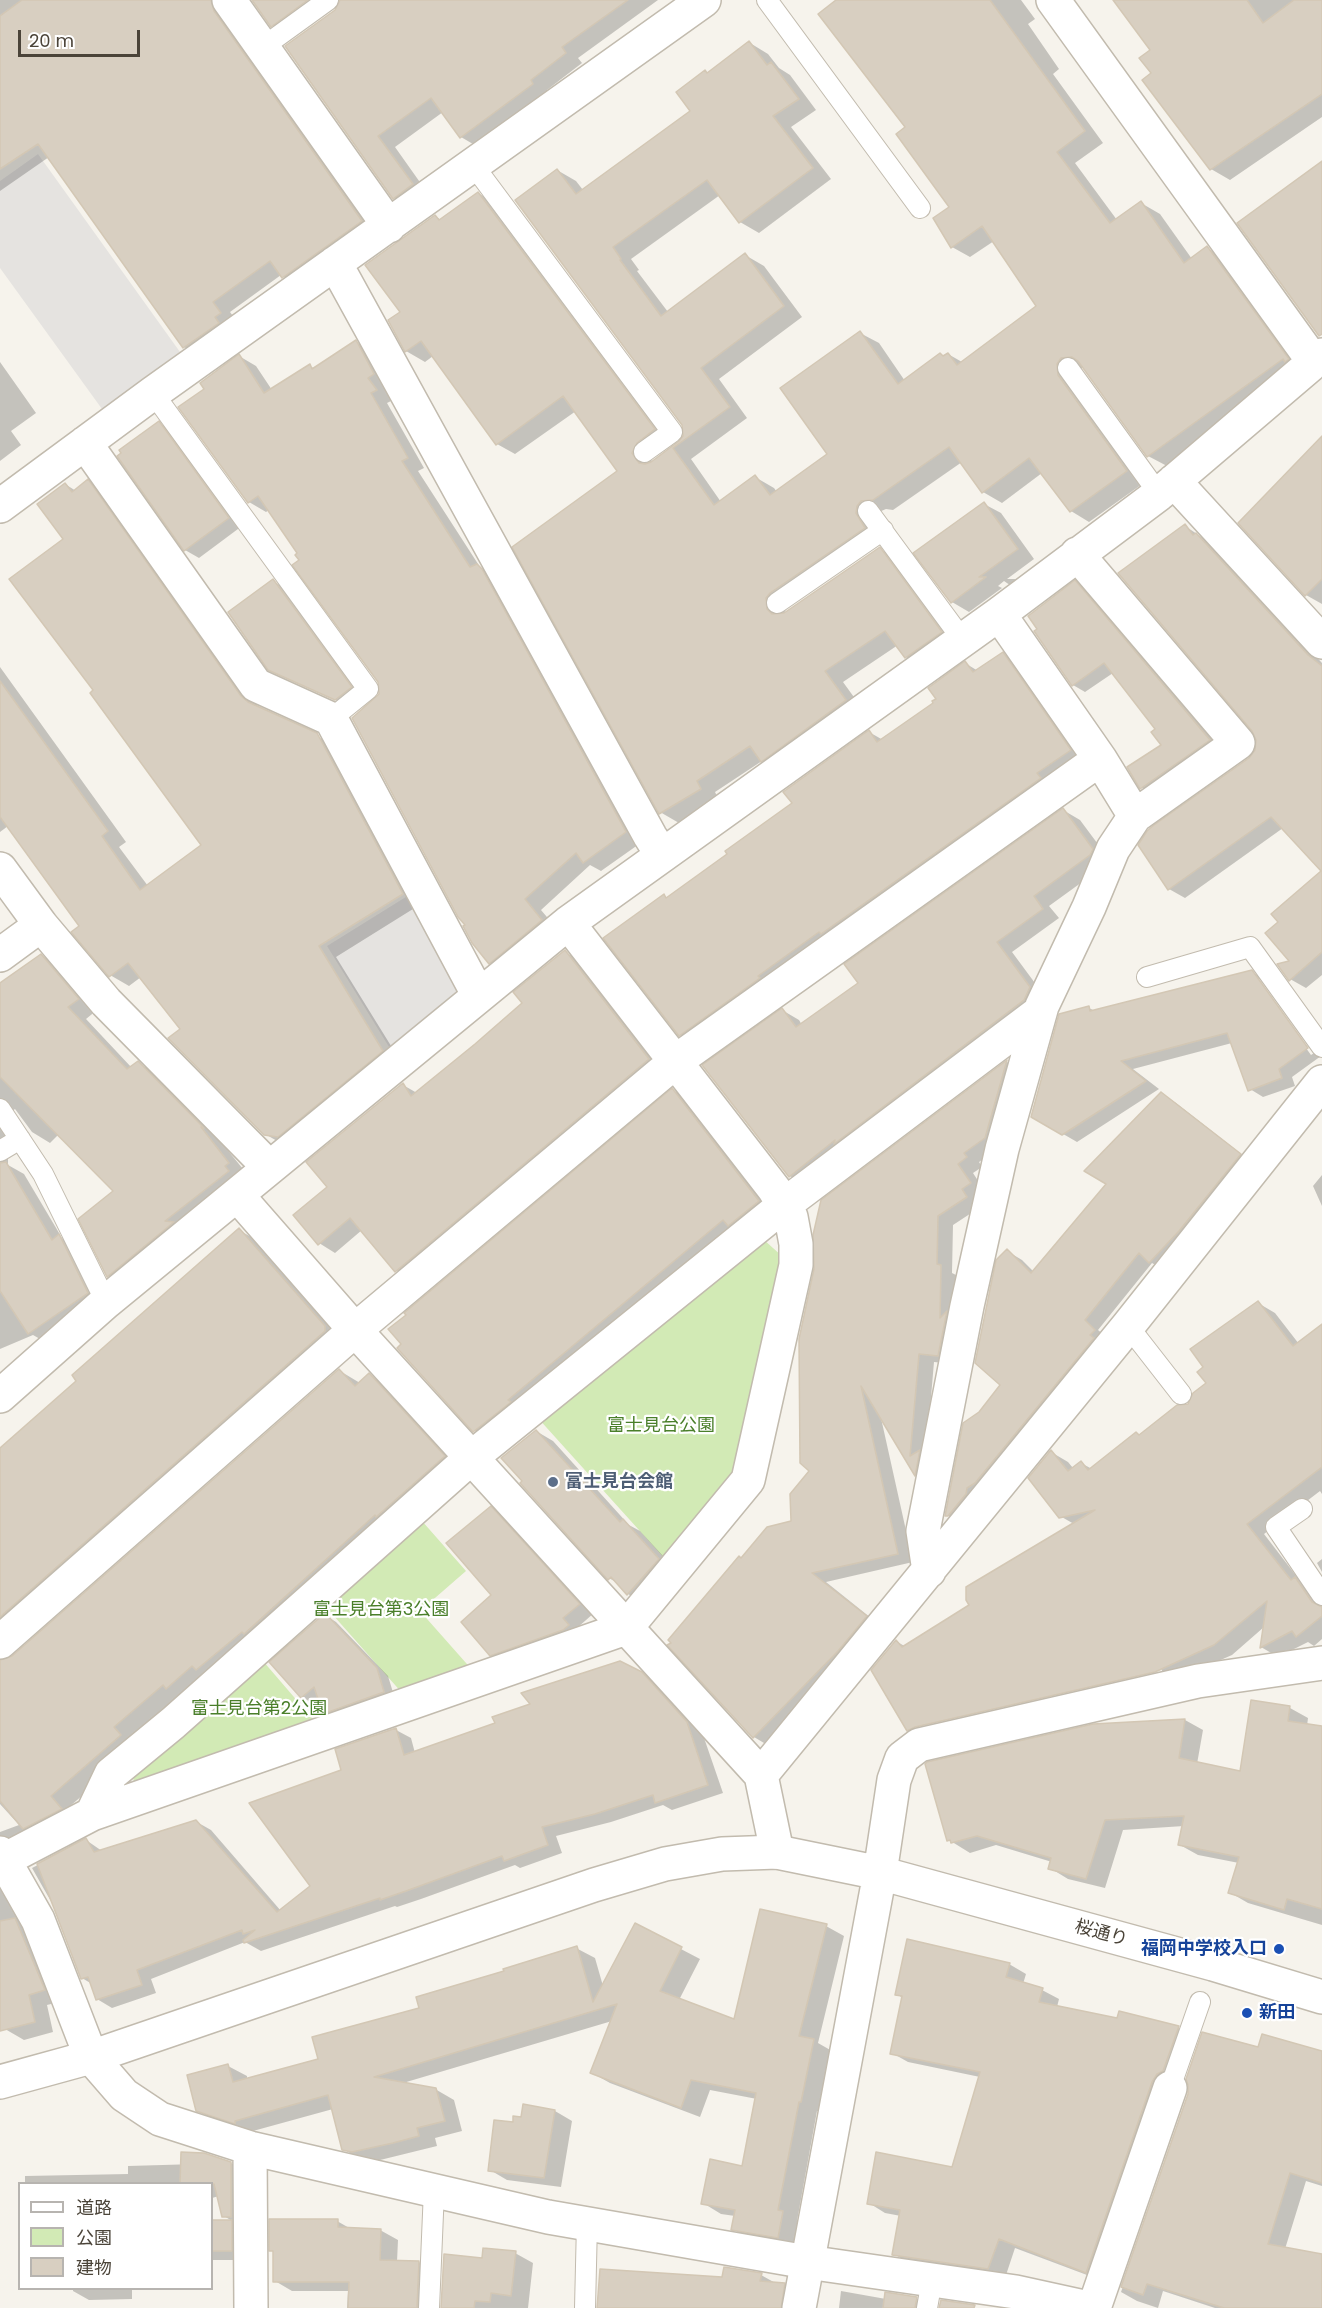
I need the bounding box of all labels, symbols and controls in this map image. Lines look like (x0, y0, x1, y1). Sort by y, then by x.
scale bar (21, 18, 142, 56)
text: 20 m (29, 28, 74, 53)
park label: 富士見台公園 (607, 1415, 715, 1437)
place label: 富士見台会館 (565, 1471, 673, 1493)
marker: 富士見台会館 (546, 1475, 560, 1489)
park label: 富士見台第3公園 (313, 1599, 449, 1621)
park label: 富士見台第2公園 (191, 1698, 327, 1720)
street label: 桜通り (1072, 1917, 1130, 1951)
place label: 福岡中学校入口 (1141, 1938, 1267, 1960)
marker: 福岡中学校入口 (1272, 1942, 1286, 1956)
place label: 新田 (1259, 2002, 1295, 2024)
marker: 新田 (1240, 2006, 1254, 2020)
legend (18, 2182, 213, 2290)
text: 道路 (76, 2195, 112, 2220)
text: 公園 (76, 2225, 112, 2250)
text: 建物 (76, 2255, 112, 2280)

